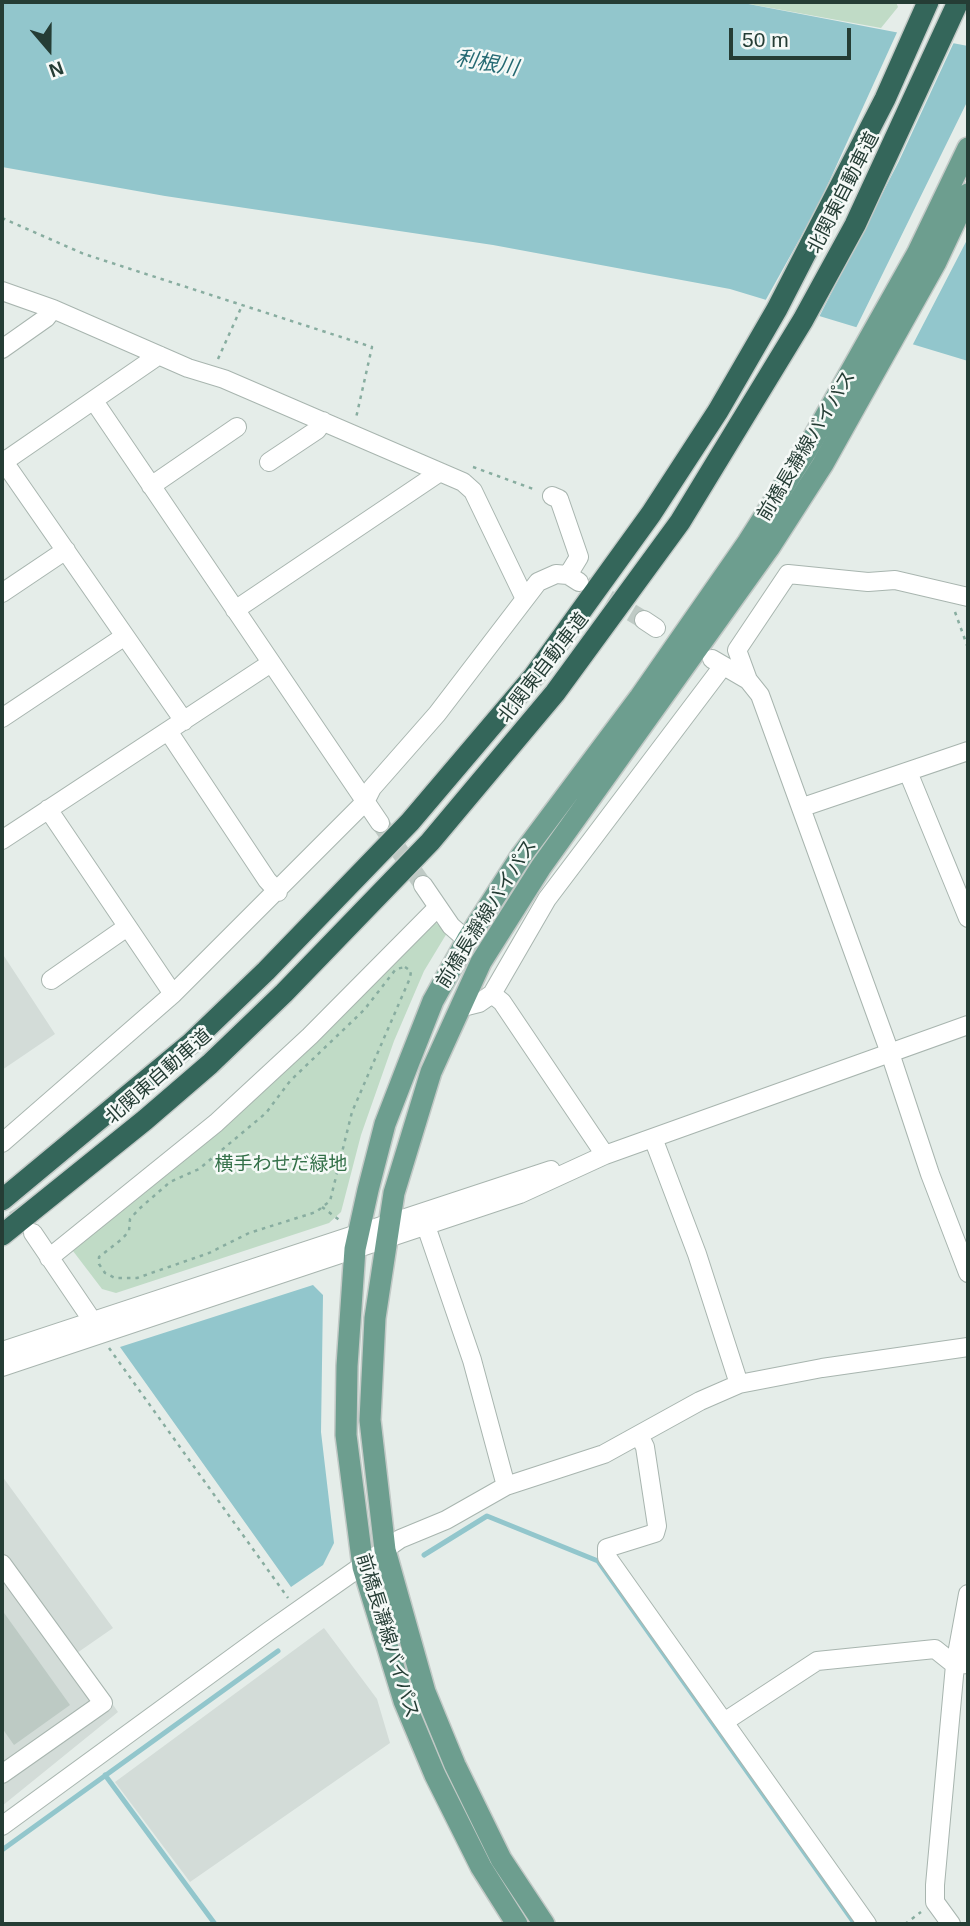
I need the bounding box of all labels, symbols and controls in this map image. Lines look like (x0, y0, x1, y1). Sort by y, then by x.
north arrow (14, 14, 84, 84)
scale bar (732, 14, 855, 58)
text: 50 m (742, 28, 789, 51)
water label: 利根川 (454, 46, 520, 82)
text: N (46, 57, 66, 81)
street label: 北関東自動車道 (804, 129, 884, 257)
street label: 前橋長瀞線バイパス (753, 367, 861, 525)
street label: 北関東自動車道 (494, 609, 594, 727)
street label: 前橋長瀞線バイパス (432, 835, 542, 993)
street label: 北関東自動車道 (101, 1025, 217, 1129)
park label: 横手わせだ緑地 (215, 1154, 347, 1176)
street label: 前橋長瀞線バイパス (351, 1551, 423, 1721)

